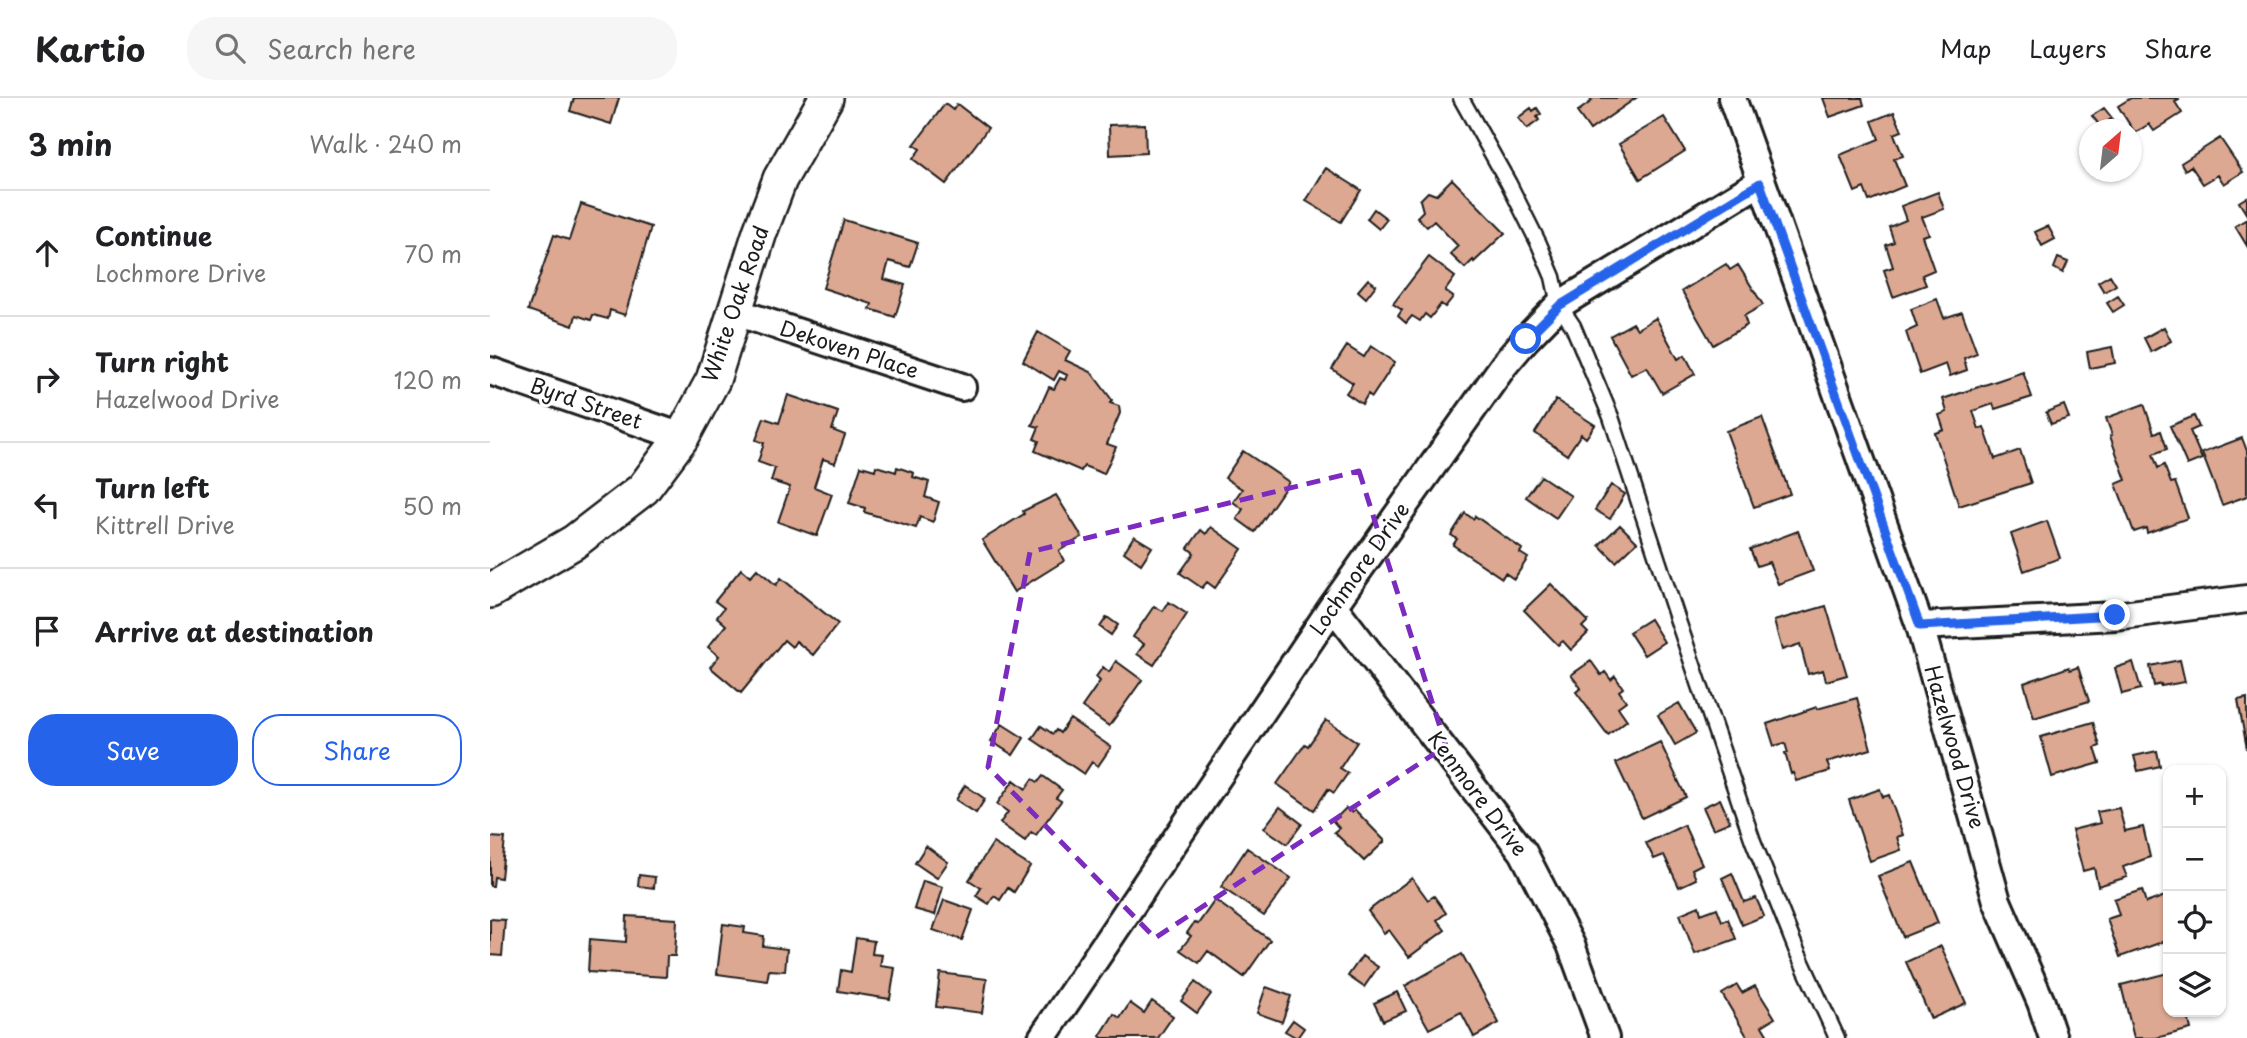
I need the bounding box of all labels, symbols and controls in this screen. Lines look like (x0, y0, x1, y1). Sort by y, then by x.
search box (187, 17, 677, 80)
text: Kartio (35, 23, 145, 73)
icon: search (211, 29, 249, 67)
text: Search here (267, 29, 416, 68)
text: Map (1940, 30, 1991, 66)
text: Layers (2029, 30, 2106, 66)
text: Share (2144, 30, 2212, 66)
north arrow (2079, 119, 2142, 182)
text: 3 min (28, 121, 113, 166)
text: Walk · 240 m (310, 126, 462, 161)
text: Continue (95, 216, 212, 255)
street label: White Oak Road (692, 221, 776, 386)
icon: ahead (28, 234, 66, 272)
text: 70 m (404, 236, 462, 271)
text: Lochmore Drive (95, 255, 266, 290)
street label: Dekoven Place (776, 311, 923, 386)
route start (1510, 323, 1541, 354)
text: Turn right (95, 342, 229, 381)
icon: right (28, 360, 66, 398)
text: 120 m (394, 362, 462, 397)
street label: Byrd Street (526, 368, 647, 436)
text: Hazelwood Drive (95, 381, 279, 416)
text: Turn left (95, 468, 210, 507)
icon: left (28, 486, 66, 524)
text: 50 m (402, 488, 462, 523)
street label: Lochmore Drive (1300, 495, 1416, 641)
text: Kittrell Drive (95, 507, 235, 542)
route end (2099, 599, 2130, 630)
icon: arrive (28, 612, 66, 650)
text: Arrive at destination (95, 612, 374, 651)
street label: Hazelwood Drive (1917, 661, 1995, 832)
button: Save (28, 714, 238, 786)
button: Share (252, 714, 462, 786)
street label: Kenmore Drive (1421, 723, 1536, 862)
map controls (2163, 765, 2226, 1017)
button: + (2163, 765, 2226, 828)
button: − (2163, 828, 2226, 891)
button: locate (2163, 891, 2226, 954)
button: layers (2163, 954, 2226, 1017)

